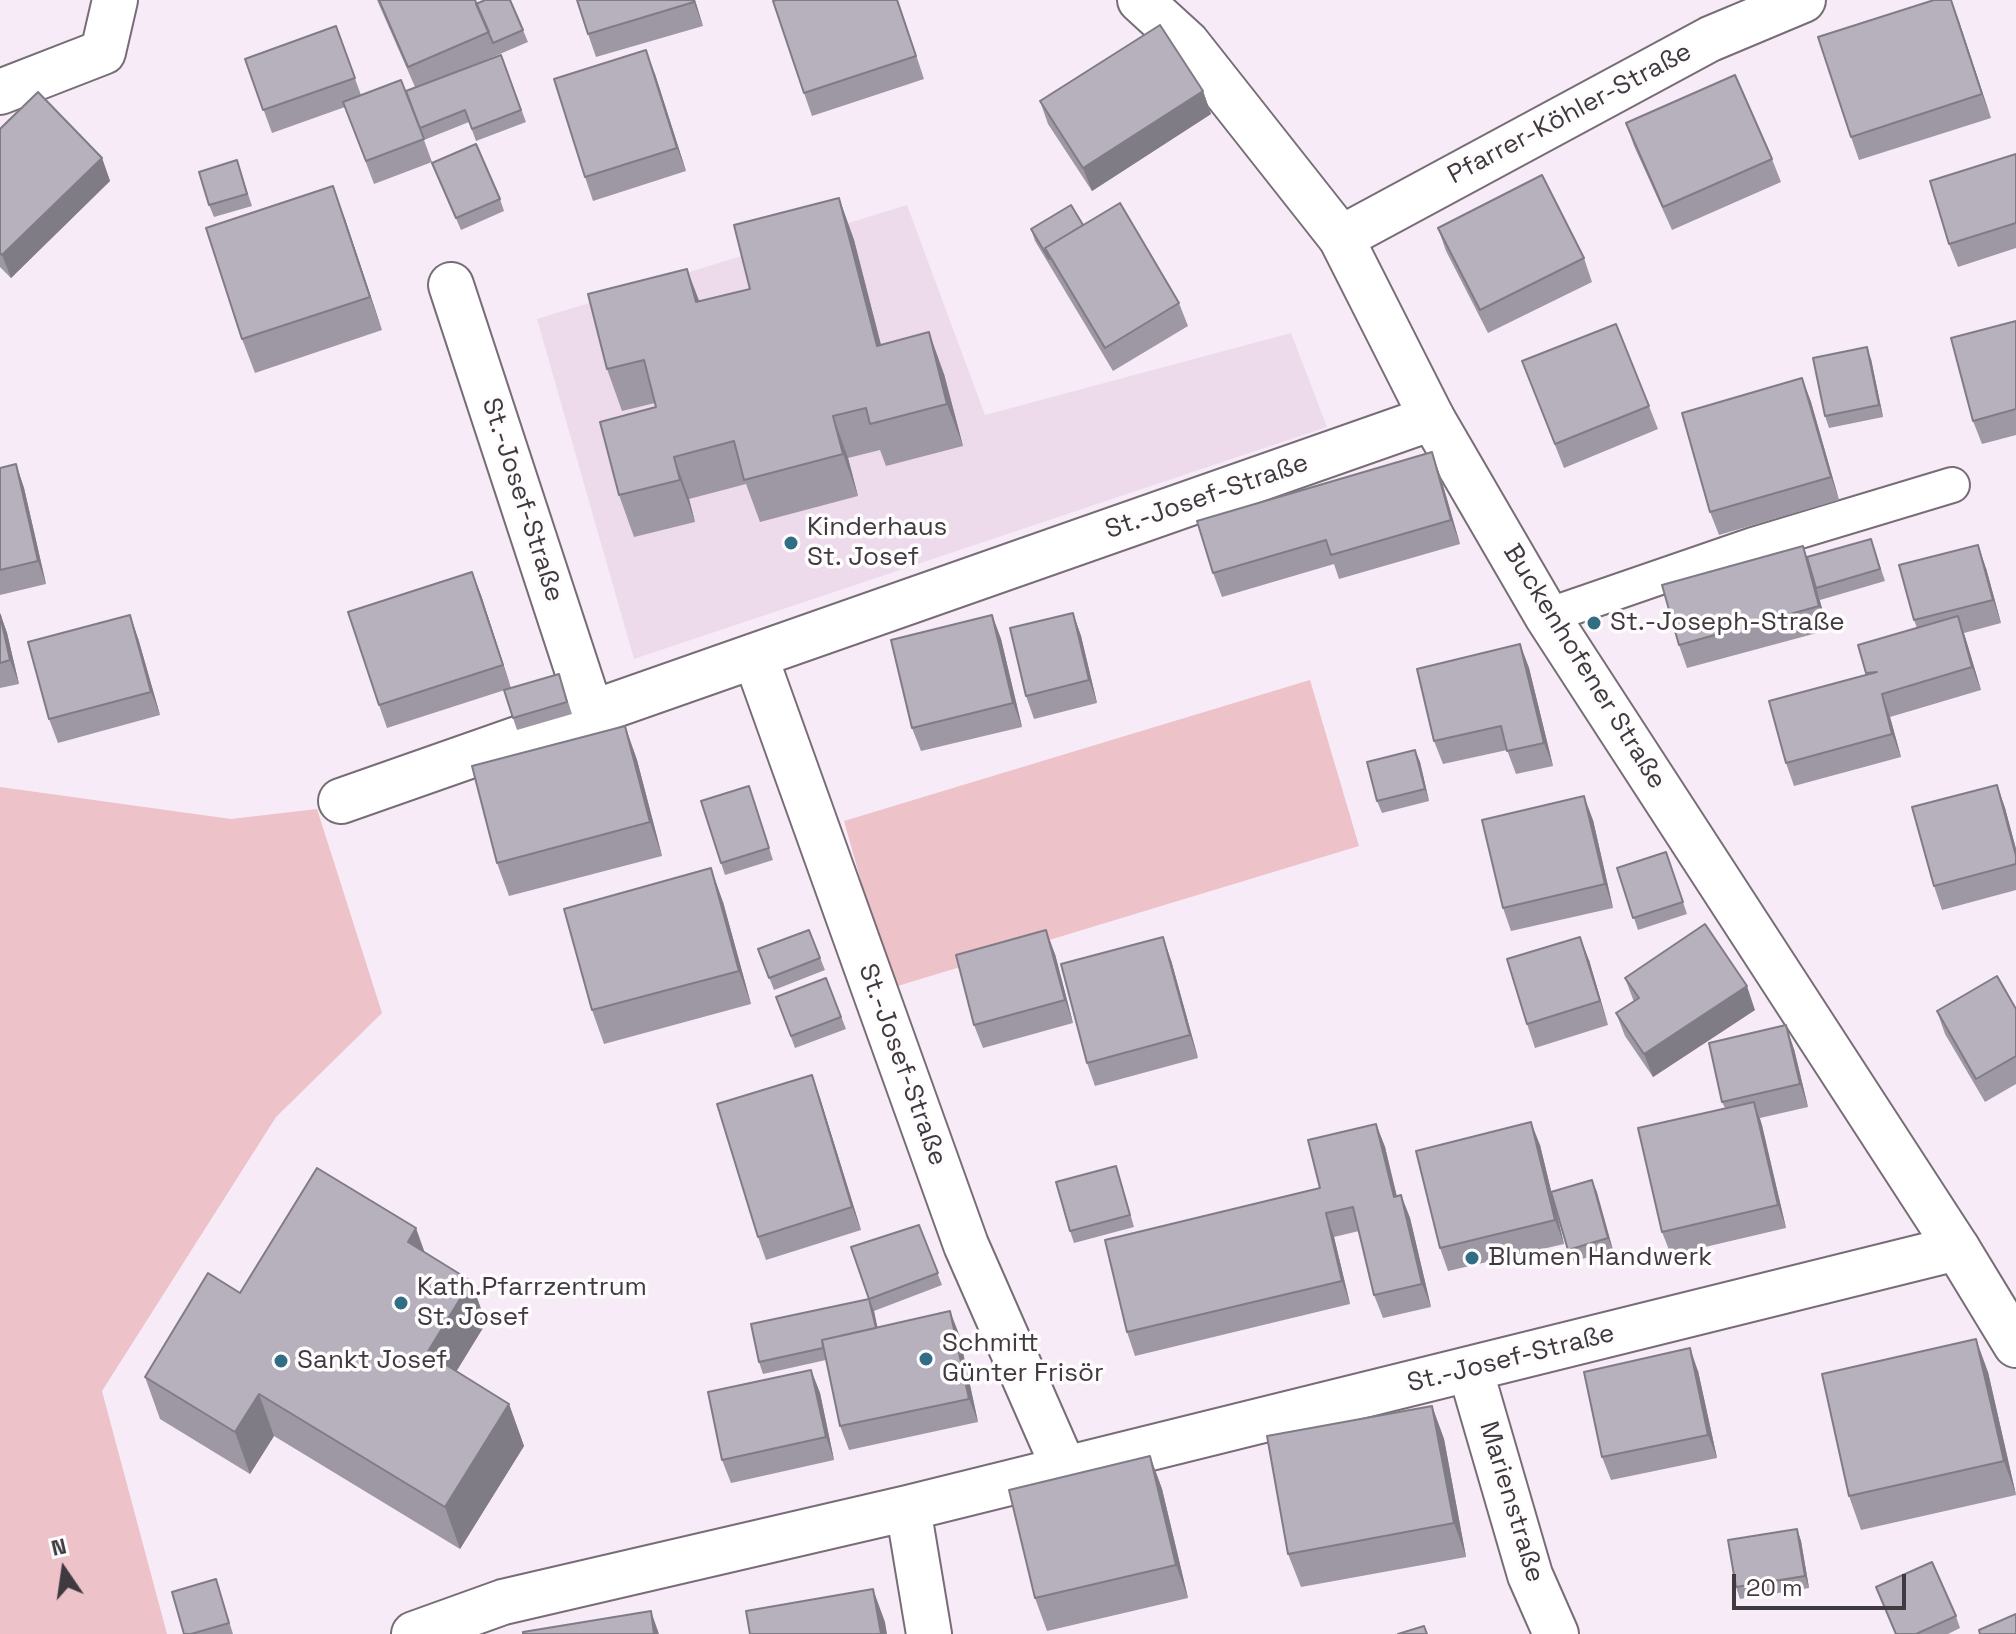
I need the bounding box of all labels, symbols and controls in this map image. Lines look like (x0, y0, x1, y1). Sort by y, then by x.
street label: Pfarrer-Köhler-Straße (1443, 36, 1697, 192)
street label: St.-Josef-Straße (474, 394, 570, 606)
street label: St.-Josef-Straße (1101, 448, 1313, 546)
place label: Kinderhaus St. Josef (807, 512, 947, 574)
marker: Kinderhaus St. Josef (782, 534, 800, 552)
street label: Buckenhofener Straße (1496, 539, 1672, 795)
place label: St.-Joseph-Straße (1610, 607, 1845, 639)
marker: St.-Joseph-Straße (1585, 614, 1603, 632)
street label: St.-Josef-Straße (851, 960, 953, 1170)
place label: Blumen Handwerk (1488, 1242, 1712, 1274)
marker: Blumen Handwerk (1463, 1249, 1481, 1267)
place label: Kath.Pfarrzentrum St. Josef (417, 1272, 647, 1334)
marker: Kath.Pfarrzentrum St. Josef (392, 1294, 410, 1312)
street label: St.-Josef-Straße (1404, 1318, 1618, 1400)
place label: Schmitt Günter Frisör (942, 1328, 1104, 1390)
place label: Sankt Josef (297, 1345, 447, 1377)
marker: Schmitt Günter Frisör (917, 1350, 935, 1368)
marker: Sankt Josef (272, 1352, 290, 1370)
street label: Marienstraße (1472, 1418, 1550, 1586)
north arrow (24, 1530, 104, 1610)
text: N (48, 1531, 69, 1562)
scale bar (1736, 1558, 1910, 1608)
text: 20 m (1746, 1572, 1803, 1603)

